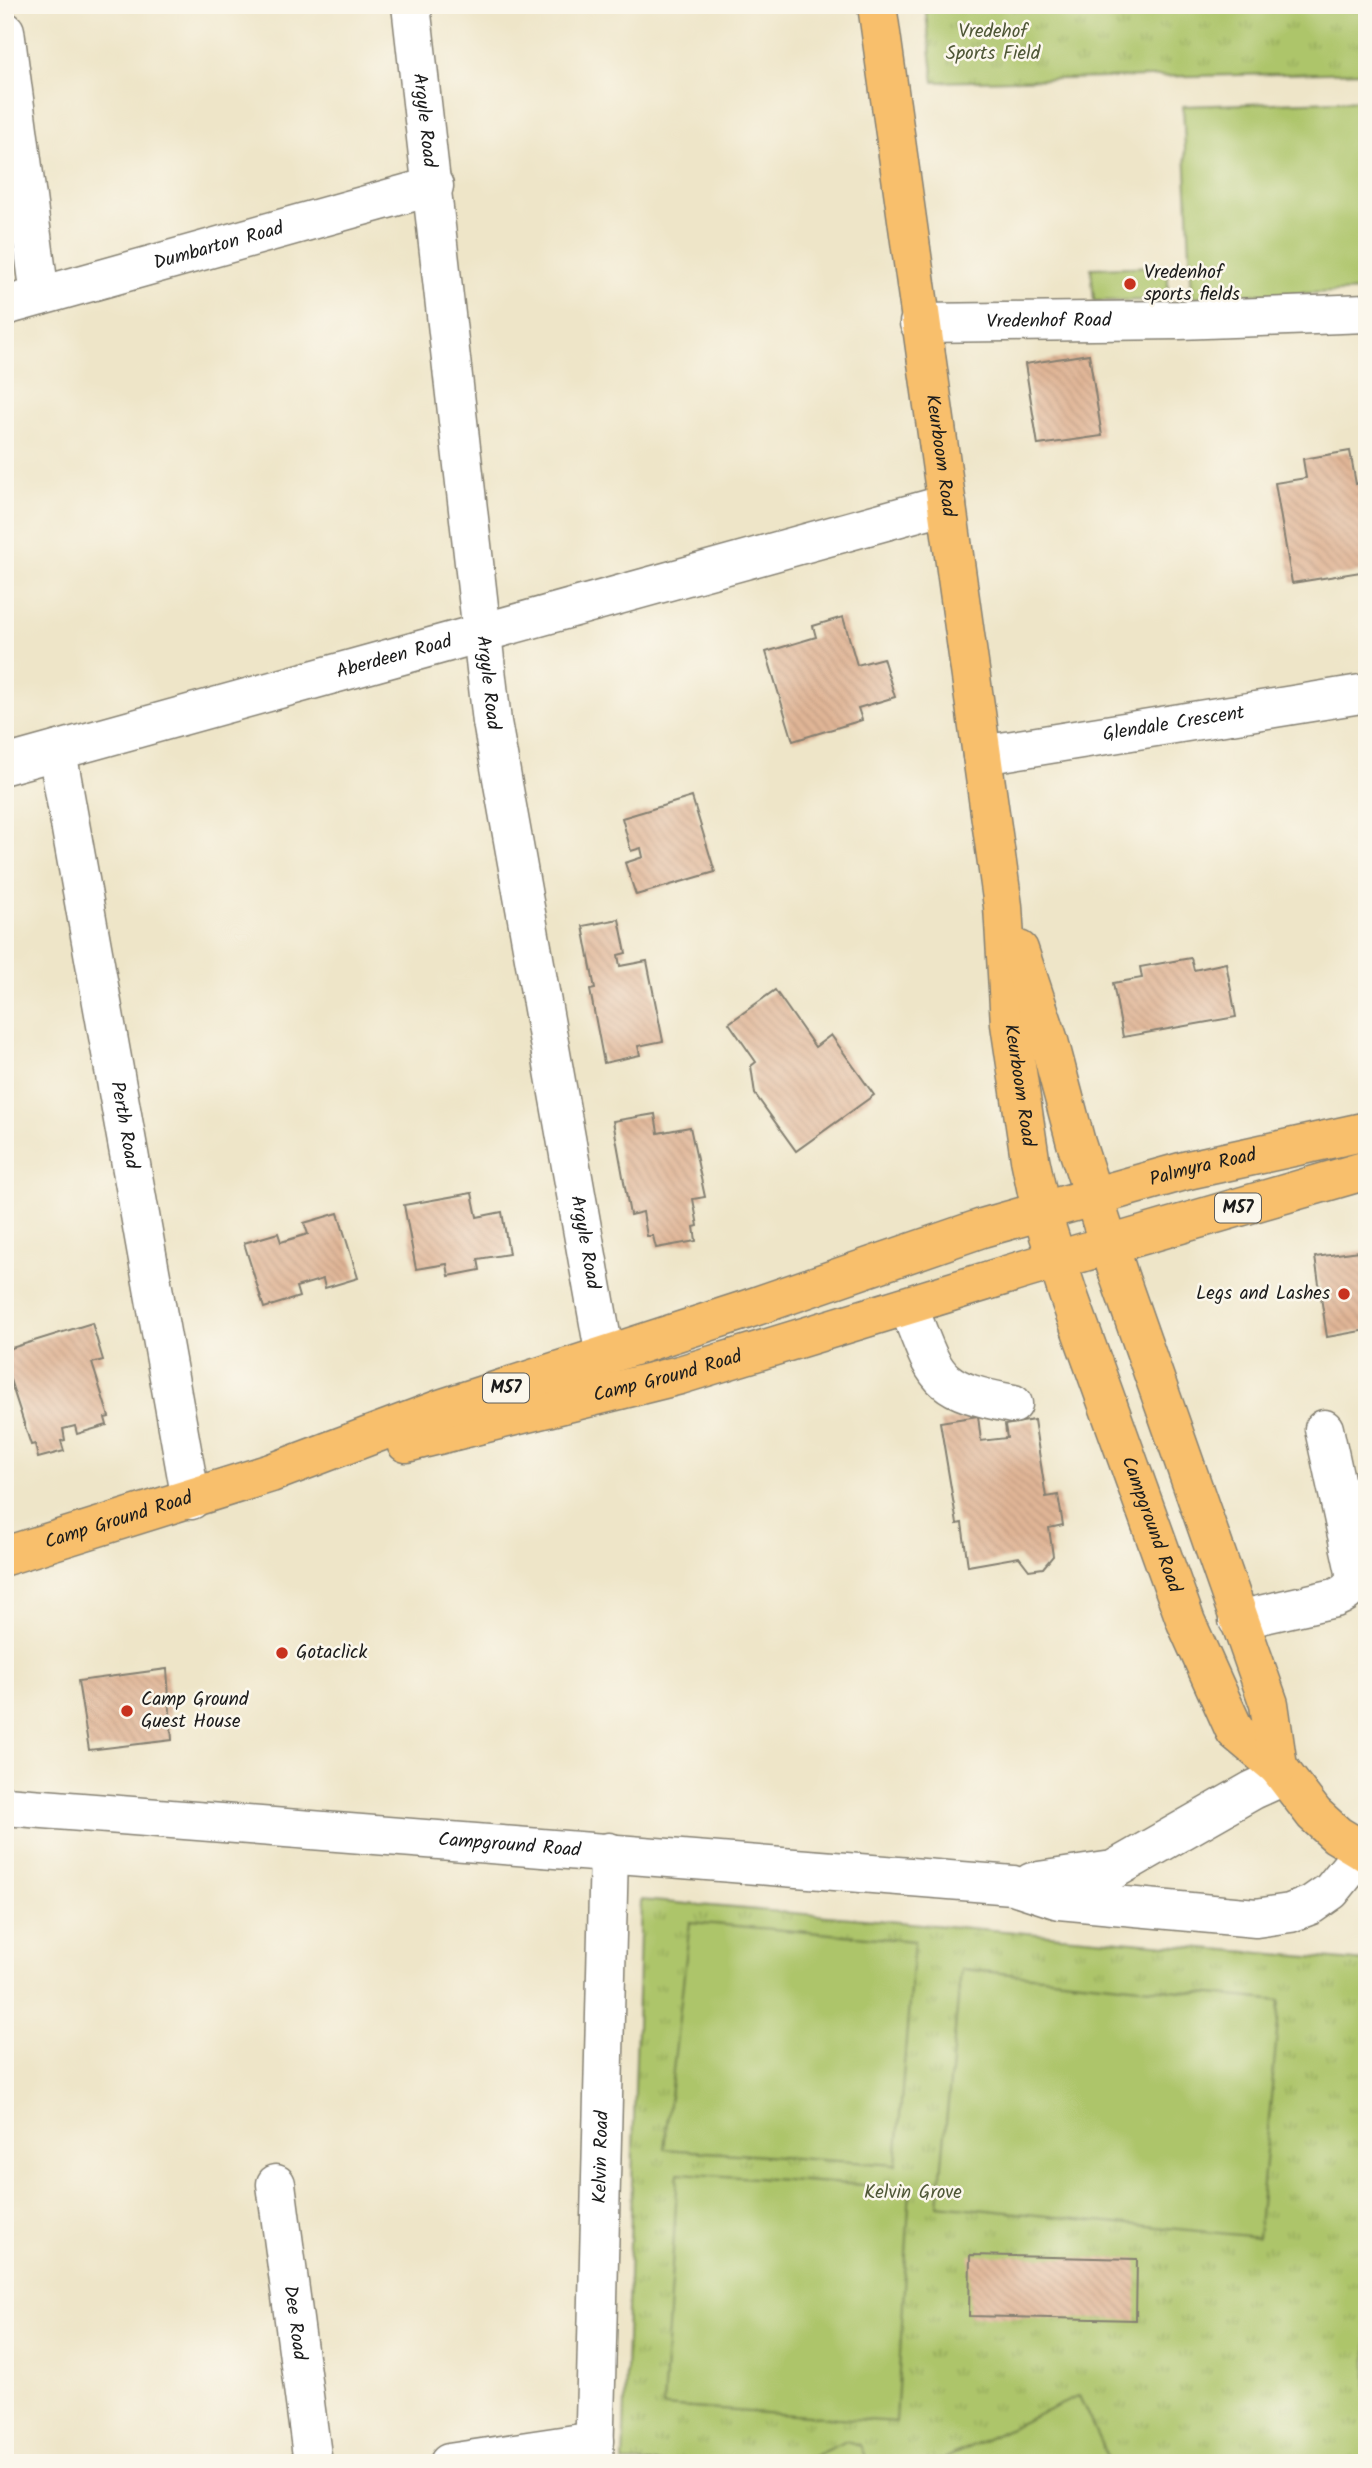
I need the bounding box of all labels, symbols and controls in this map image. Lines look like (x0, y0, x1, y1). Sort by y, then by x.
park label: Vredehof Sports Field (946, 17, 1041, 69)
street label: Argyle Road (404, 71, 444, 170)
street label: Dumbarton Road (150, 214, 288, 279)
place label: Vredenhof sports fields (1144, 258, 1240, 310)
marker: Vredenhof sports fields (1122, 276, 1138, 292)
street label: Vredenhof Road (986, 306, 1112, 337)
street label: Keurboom Road (917, 392, 963, 519)
street label: Aberdeen Road (333, 627, 456, 687)
street label: Argyle Road (467, 634, 508, 733)
street label: Glendale Crescent (1101, 698, 1247, 750)
street label: Keurboom Road (995, 1022, 1043, 1149)
street label: Perth Road (101, 1079, 147, 1172)
street label: Palmyra Road (1146, 1140, 1260, 1195)
street label: Argyle Road (562, 1193, 608, 1292)
road number: M57 (1215, 1194, 1261, 1223)
place label: Legs and Lashes (1196, 1279, 1330, 1309)
marker: Legs and Lashes (1336, 1286, 1352, 1302)
street label: Camp Ground Road (590, 1342, 746, 1411)
road number: M57 (483, 1373, 529, 1402)
street label: Campground Road (1113, 1452, 1189, 1597)
street label: Camp Ground Road (41, 1483, 197, 1558)
place label: Gotaclick (296, 1638, 368, 1668)
marker: Gotaclick (274, 1645, 290, 1661)
place label: Camp Ground Guest House (141, 1685, 249, 1737)
marker: Camp Ground Guest House (119, 1703, 135, 1719)
street label: Campground Road (437, 1825, 582, 1866)
street label: Kelvin Road (585, 2110, 618, 2204)
park label: Kelvin Grove (864, 2178, 962, 2208)
street label: Dee Road (275, 2284, 314, 2363)

